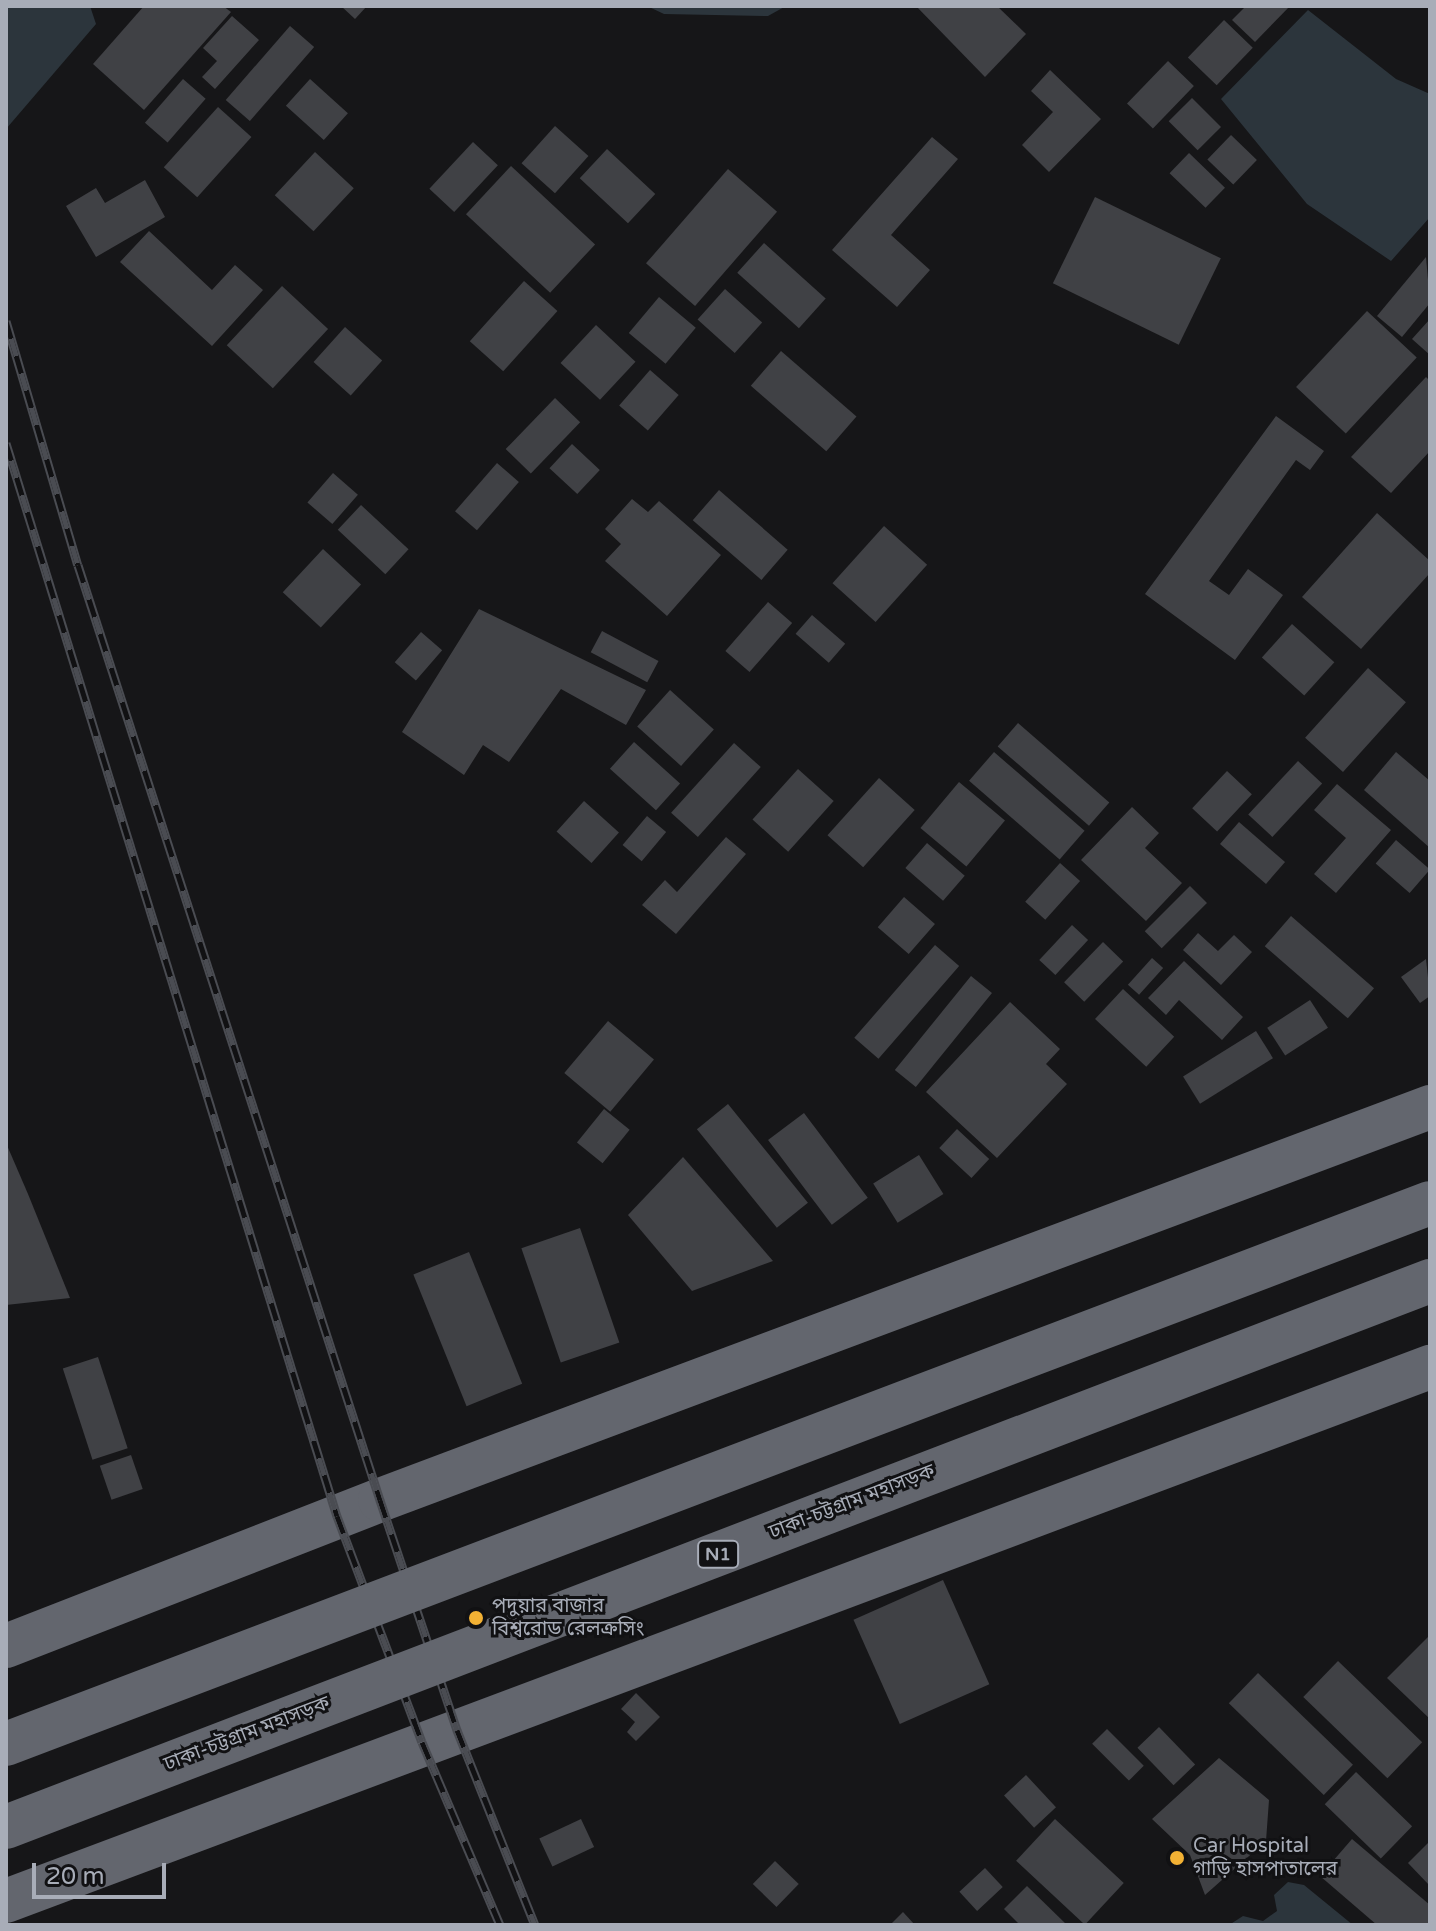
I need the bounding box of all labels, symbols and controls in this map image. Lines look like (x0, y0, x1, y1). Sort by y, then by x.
street label: ঢাকা-চট্টগ্রাম মহাসড়ক (766, 1459, 938, 1545)
road number: N1 (696, 1540, 740, 1568)
place label: পদুয়ার বাজার বিশ্বরোড রেলক্রসিং (492, 1594, 644, 1641)
marker: পদুয়ার বাজার বিশ্বরোড রেলক্রসিং (467, 1609, 485, 1627)
street label: ঢাকা-চট্টগ্রাম মহাসড়ক (161, 1691, 333, 1777)
place label: Car Hospital গাড়ি হাসপাতালের (1193, 1834, 1337, 1881)
scale bar (36, 1847, 170, 1897)
marker: Car Hospital গাড়ি হাসপাতালের (1168, 1849, 1186, 1867)
text: 20 m (46, 1862, 104, 1891)

